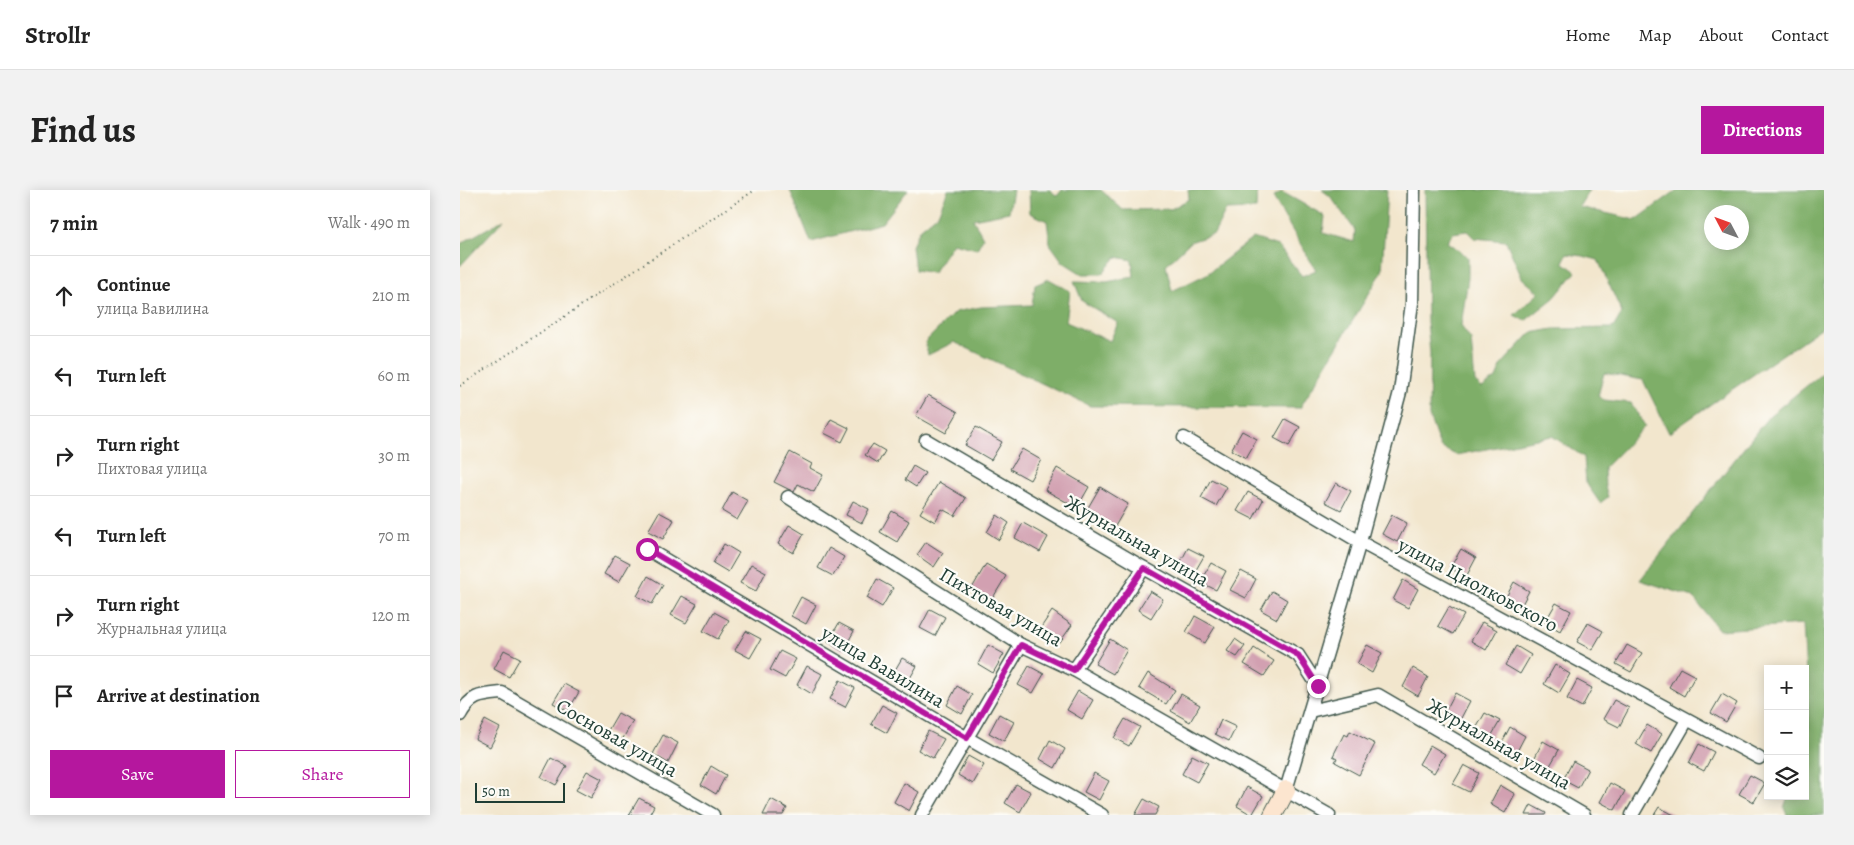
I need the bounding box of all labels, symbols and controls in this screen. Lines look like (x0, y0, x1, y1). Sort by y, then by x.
text: Strollr (25, 19, 90, 51)
text: Home (1565, 23, 1610, 47)
text: Map (1638, 23, 1671, 47)
text: About (1699, 23, 1743, 47)
text: Contact (1771, 23, 1829, 47)
text: Find us (30, 106, 136, 154)
button: Directions (1701, 106, 1824, 154)
north arrow (1704, 205, 1749, 250)
text: 7 min (50, 209, 98, 237)
text: Walk · 490 m (328, 212, 410, 234)
text: Continue (97, 272, 171, 298)
icon: ahead (50, 282, 78, 310)
text: 210 m (372, 285, 410, 307)
text: улица Вавилина (97, 298, 209, 320)
icon: left (50, 362, 78, 390)
text: Turn left (97, 363, 166, 389)
text: 60 m (378, 365, 410, 387)
text: Turn right (97, 432, 179, 458)
icon: right (50, 442, 78, 470)
text: 30 m (378, 445, 410, 467)
text: Пихтовая улица (97, 458, 207, 480)
street label: Журнальная улица (1060, 489, 1215, 594)
icon: left (50, 522, 78, 550)
text: Turn left (97, 523, 166, 549)
text: 70 m (378, 525, 410, 547)
street label: улица Циолковского (1392, 531, 1563, 639)
route start (636, 538, 659, 561)
street label: Пихтовая улица (935, 561, 1068, 654)
text: Turn right (97, 592, 179, 618)
icon: right (50, 602, 78, 630)
text: 120 m (372, 605, 410, 627)
text: Журнальная улица (97, 618, 227, 640)
street label: улица Вавилина (815, 619, 951, 715)
map controls (1764, 665, 1809, 800)
button: + (1764, 665, 1809, 710)
route end (1307, 675, 1330, 698)
icon: arrive (50, 682, 78, 710)
text: Arrive at destination (97, 683, 260, 709)
street label: Сосновая улица (551, 692, 683, 784)
street label: Журнальная улица (1422, 692, 1577, 797)
button: − (1764, 710, 1809, 755)
button: Save (50, 750, 225, 798)
button: Share (235, 750, 410, 798)
button: layers (1764, 755, 1809, 800)
scale bar (475, 780, 565, 803)
text: 50 m (482, 782, 510, 801)

